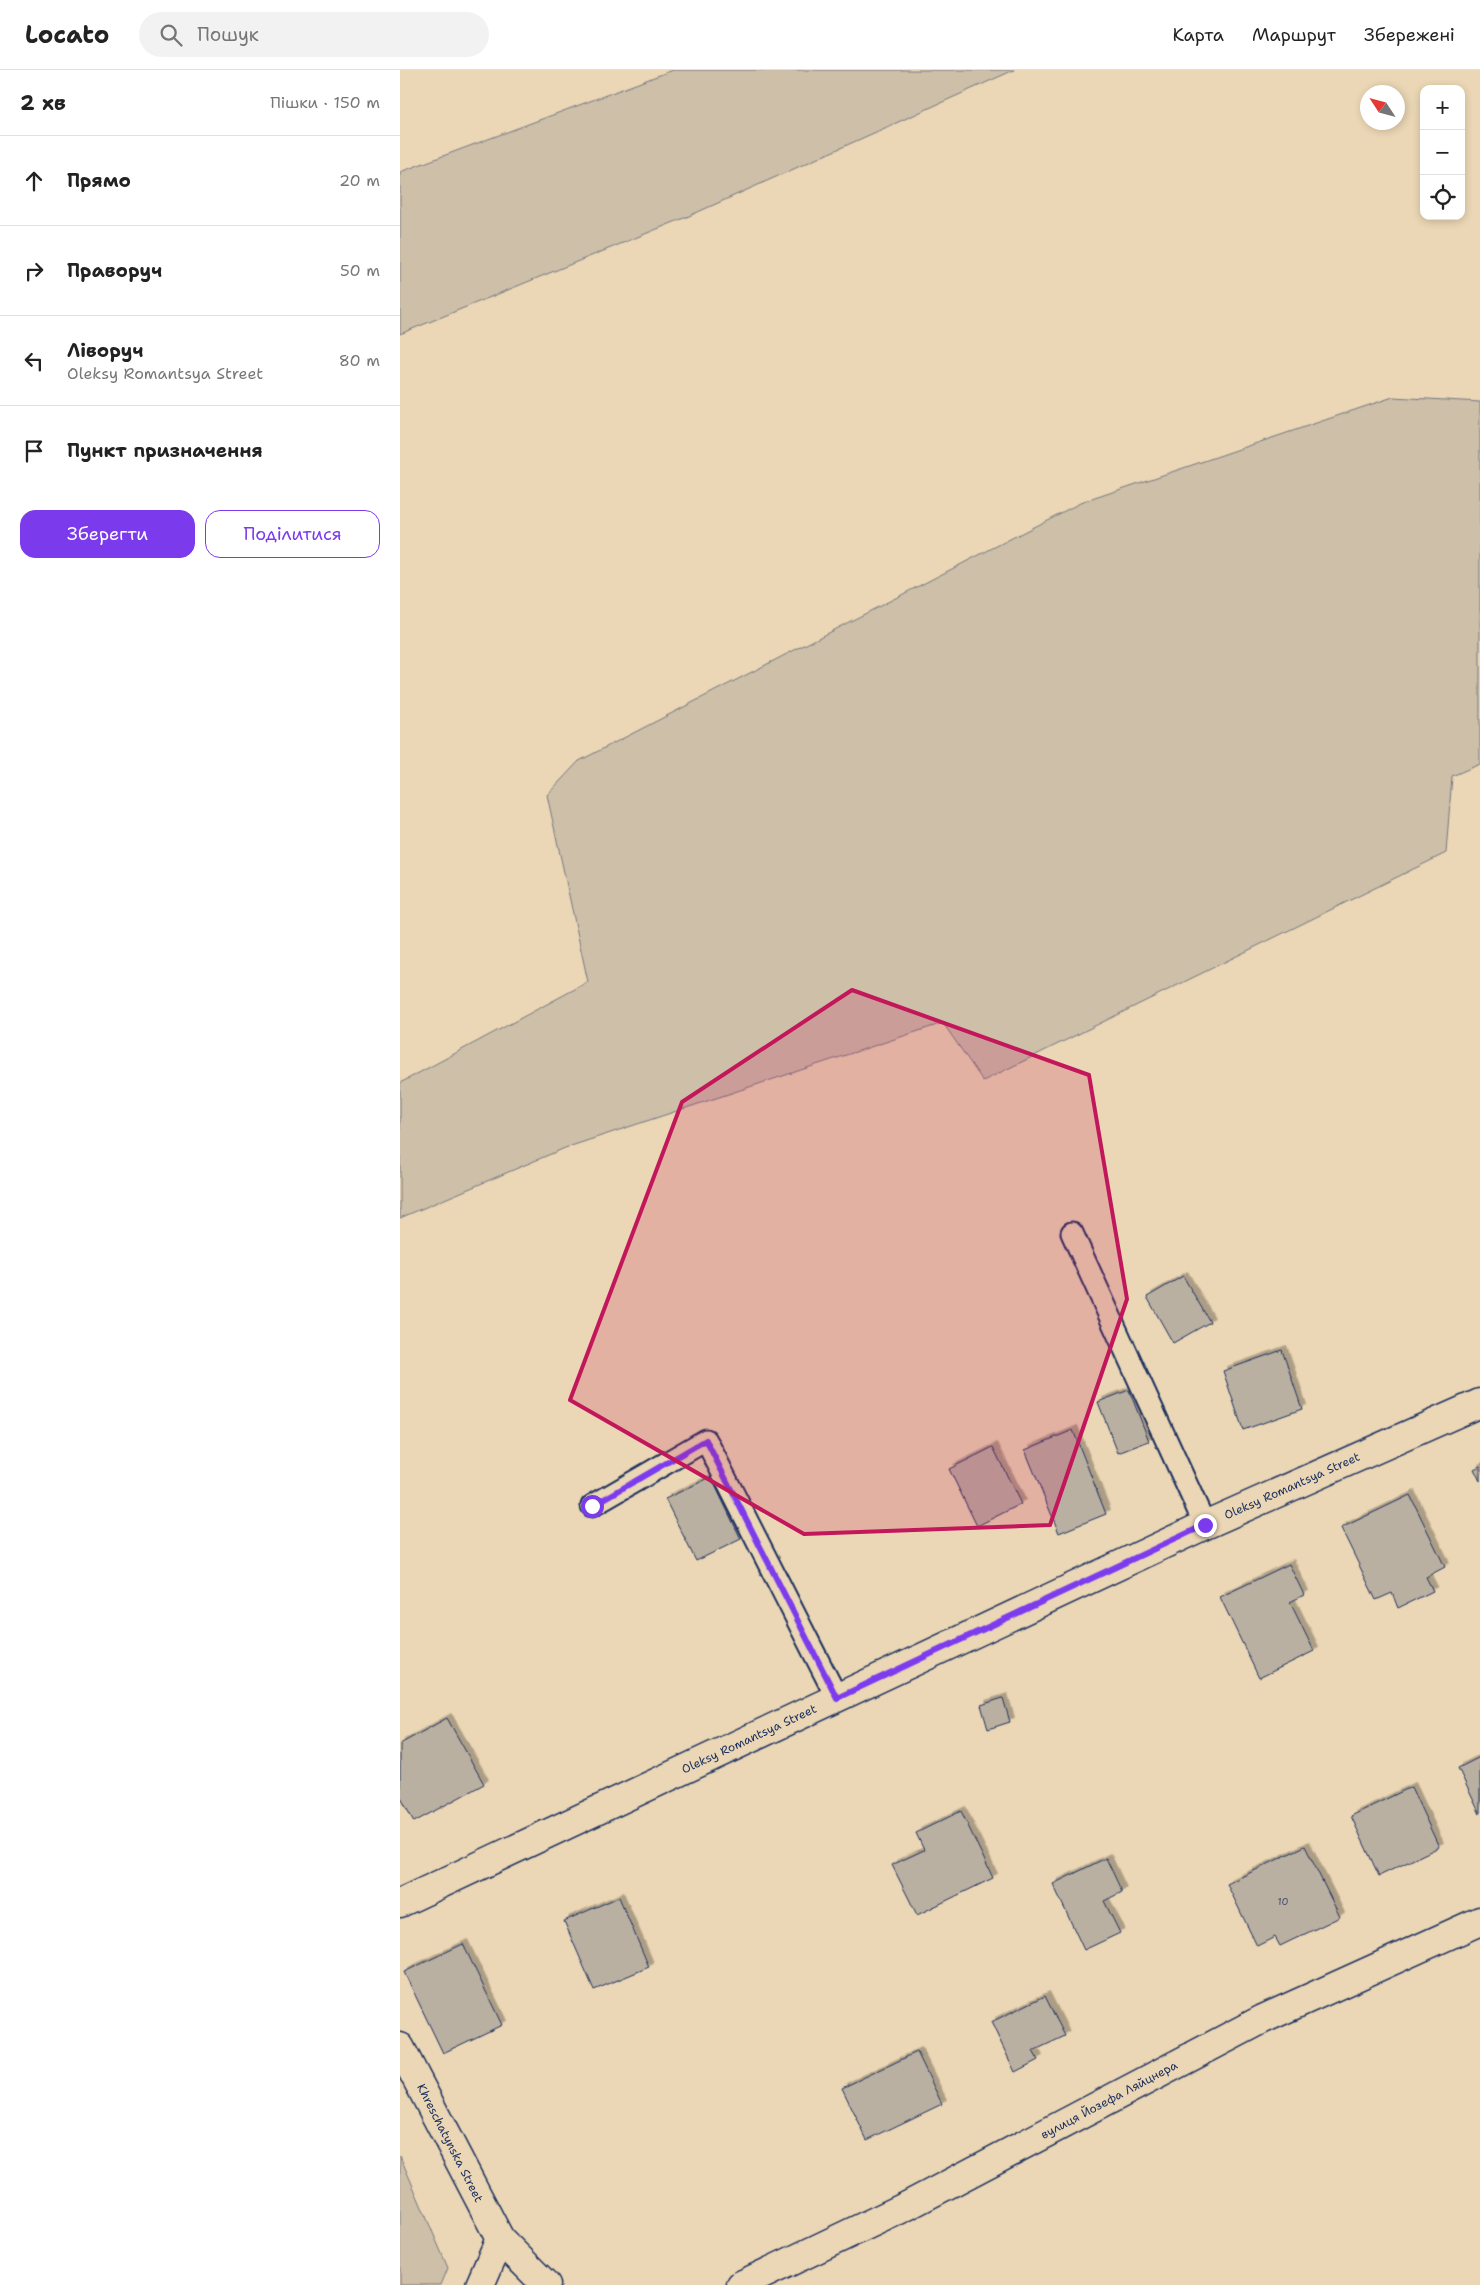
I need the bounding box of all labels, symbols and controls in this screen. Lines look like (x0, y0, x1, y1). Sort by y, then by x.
search box (139, 12, 489, 57)
text: Locato (25, 19, 109, 51)
icon: search (157, 21, 185, 49)
text: Пошук (197, 22, 259, 47)
text: Карта (1172, 23, 1224, 47)
text: Маршрут (1252, 23, 1336, 47)
text: Збережені (1364, 23, 1455, 47)
north arrow (1360, 85, 1405, 130)
map controls (1420, 85, 1465, 220)
button: + (1420, 85, 1465, 130)
text: 2 хв (20, 89, 66, 117)
text: Пішки · 150 m (270, 92, 380, 113)
button: − (1420, 130, 1465, 175)
icon: ahead (20, 167, 48, 195)
text: Прямо (67, 168, 131, 193)
text: 20 m (339, 170, 380, 191)
button: locate (1420, 175, 1465, 220)
icon: right (20, 257, 48, 285)
text: Праворуч (67, 258, 162, 283)
text: 50 m (340, 260, 380, 281)
text: Ліворуч (67, 338, 143, 363)
icon: left (20, 347, 48, 375)
text: 80 m (339, 350, 380, 371)
text: Oleksy Romantsya Street (67, 363, 263, 384)
icon: arrive (20, 437, 48, 465)
text: Пункт призначення (67, 438, 263, 463)
button: Зберегти (20, 510, 195, 558)
button: Поділитися (205, 510, 380, 558)
street label: Oleksy Romantsya Street (1222, 1449, 1362, 1523)
route start (581, 1495, 604, 1518)
route end (1194, 1514, 1217, 1537)
street label: Oleksy Romantsya Street (679, 1701, 819, 1777)
house number: 10 (1278, 1895, 1288, 1908)
street label: вулиця Йозефа Ляйцнера (1038, 2057, 1181, 2143)
street label: Khreschatynska Street (413, 2081, 487, 2205)

